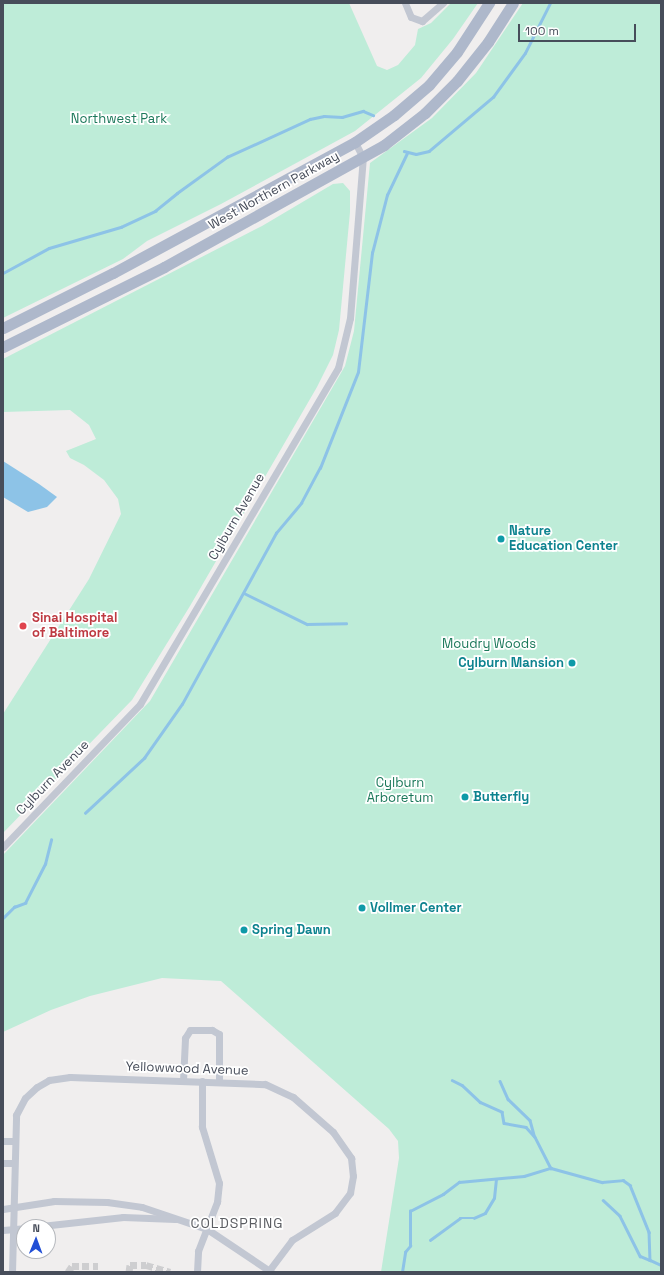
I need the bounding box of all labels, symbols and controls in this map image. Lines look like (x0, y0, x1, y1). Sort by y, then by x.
scale bar (520, 16, 638, 42)
text: 100 m (525, 23, 559, 39)
park label: Northwest Park (71, 111, 167, 127)
street label: West Northern Parkway (206, 149, 342, 233)
street label: Cylburn Avenue (206, 471, 268, 563)
place label: Nature Education Center (509, 524, 618, 555)
marker: Nature Education Center (496, 534, 506, 544)
place label: Sinai Hospital of Baltimore (32, 611, 118, 642)
marker: Sinai Hospital of Baltimore (17, 620, 29, 632)
park label: Moudry Woods (442, 636, 536, 652)
place label: Cylburn Mansion (458, 655, 564, 671)
marker: Cylburn Mansion (567, 658, 577, 668)
street label: Cylburn Avenue (13, 737, 93, 819)
park label: Cylburn Arboretum (367, 776, 433, 807)
place label: Butterfly (473, 789, 529, 805)
marker: Butterfly (460, 792, 470, 802)
place label: Vollmer Center (370, 900, 462, 916)
marker: Vollmer Center (357, 903, 367, 913)
place label: Spring Dawn (252, 922, 331, 938)
marker: Spring Dawn (239, 925, 249, 935)
street label: Yellowwood Avenue (125, 1059, 249, 1079)
district label: COLDSPRING (190, 1215, 284, 1231)
north arrow (16, 1219, 56, 1259)
text: N (32, 1221, 40, 1235)

